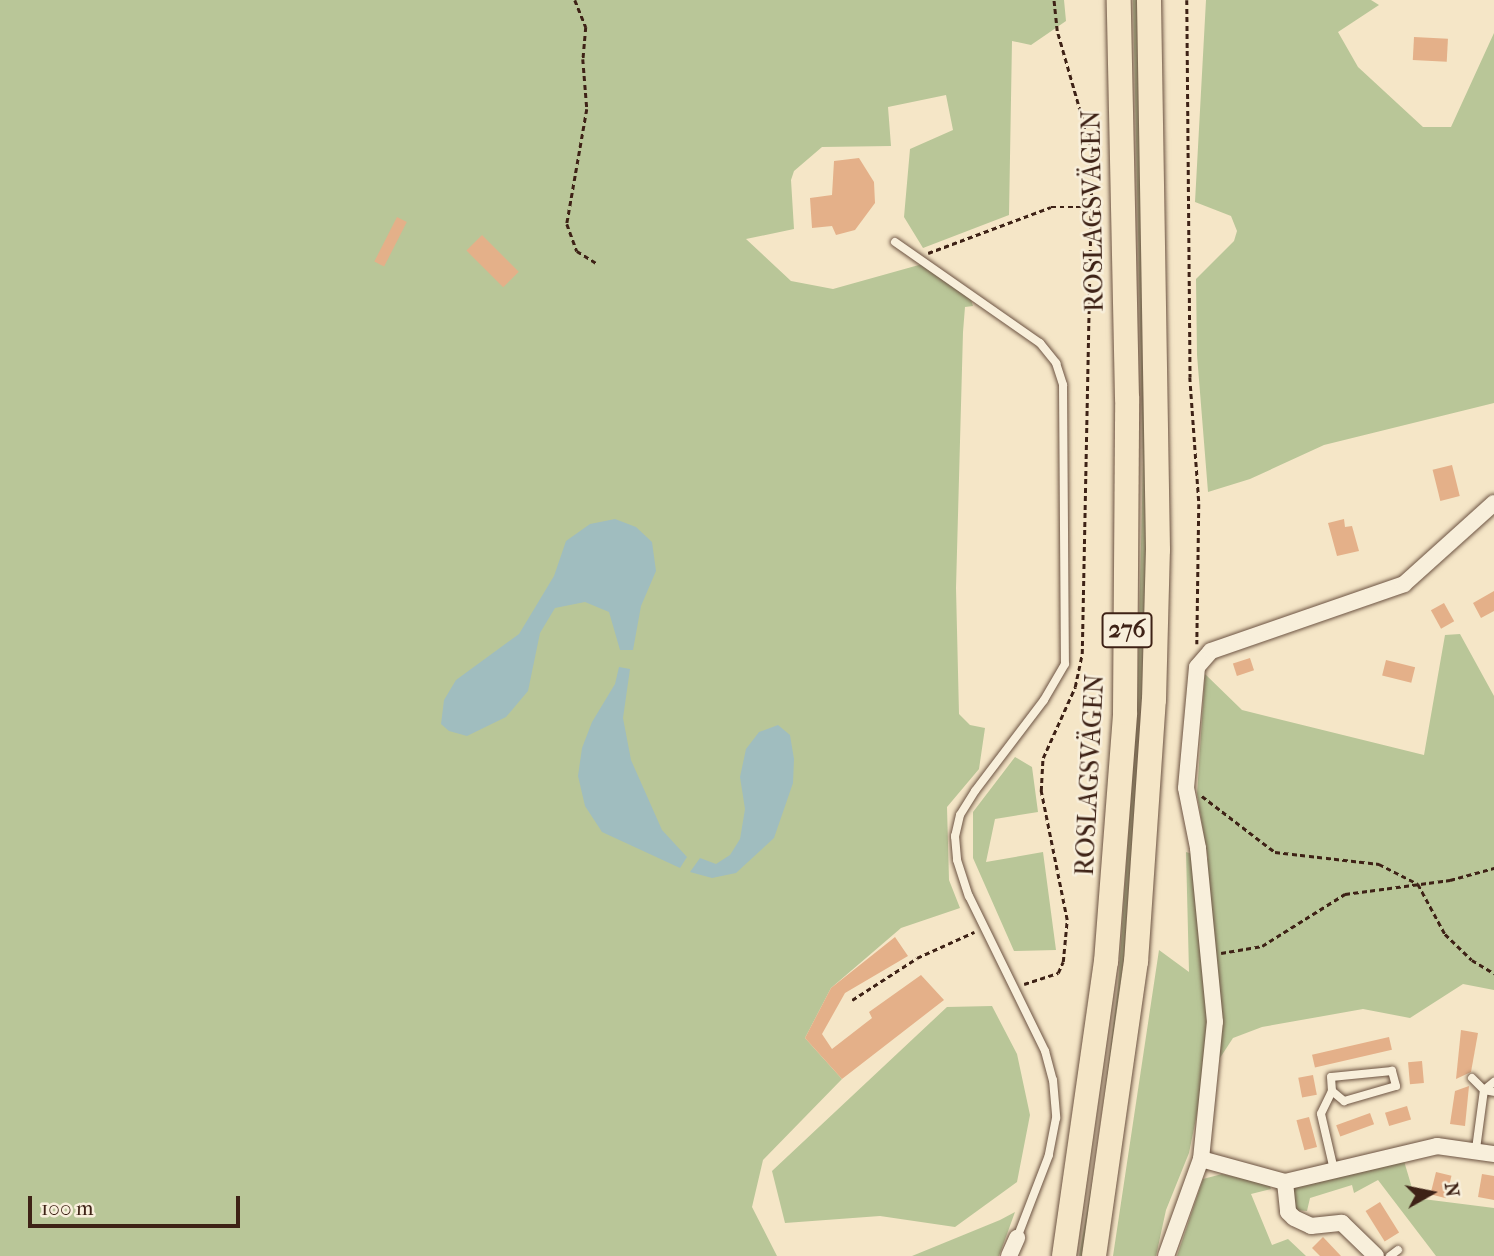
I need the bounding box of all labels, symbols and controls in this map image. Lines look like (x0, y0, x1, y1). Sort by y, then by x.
street label: ROSLAGSVÄGEN (1076, 110, 1110, 312)
road number: 276 (1101, 610, 1153, 650)
street label: ROSLAGSVÄGEN (1069, 673, 1111, 877)
north arrow (1396, 1158, 1466, 1228)
text: N (1440, 1181, 1464, 1199)
scale bar (32, 1182, 243, 1226)
text: 100 m (41, 1196, 94, 1220)

